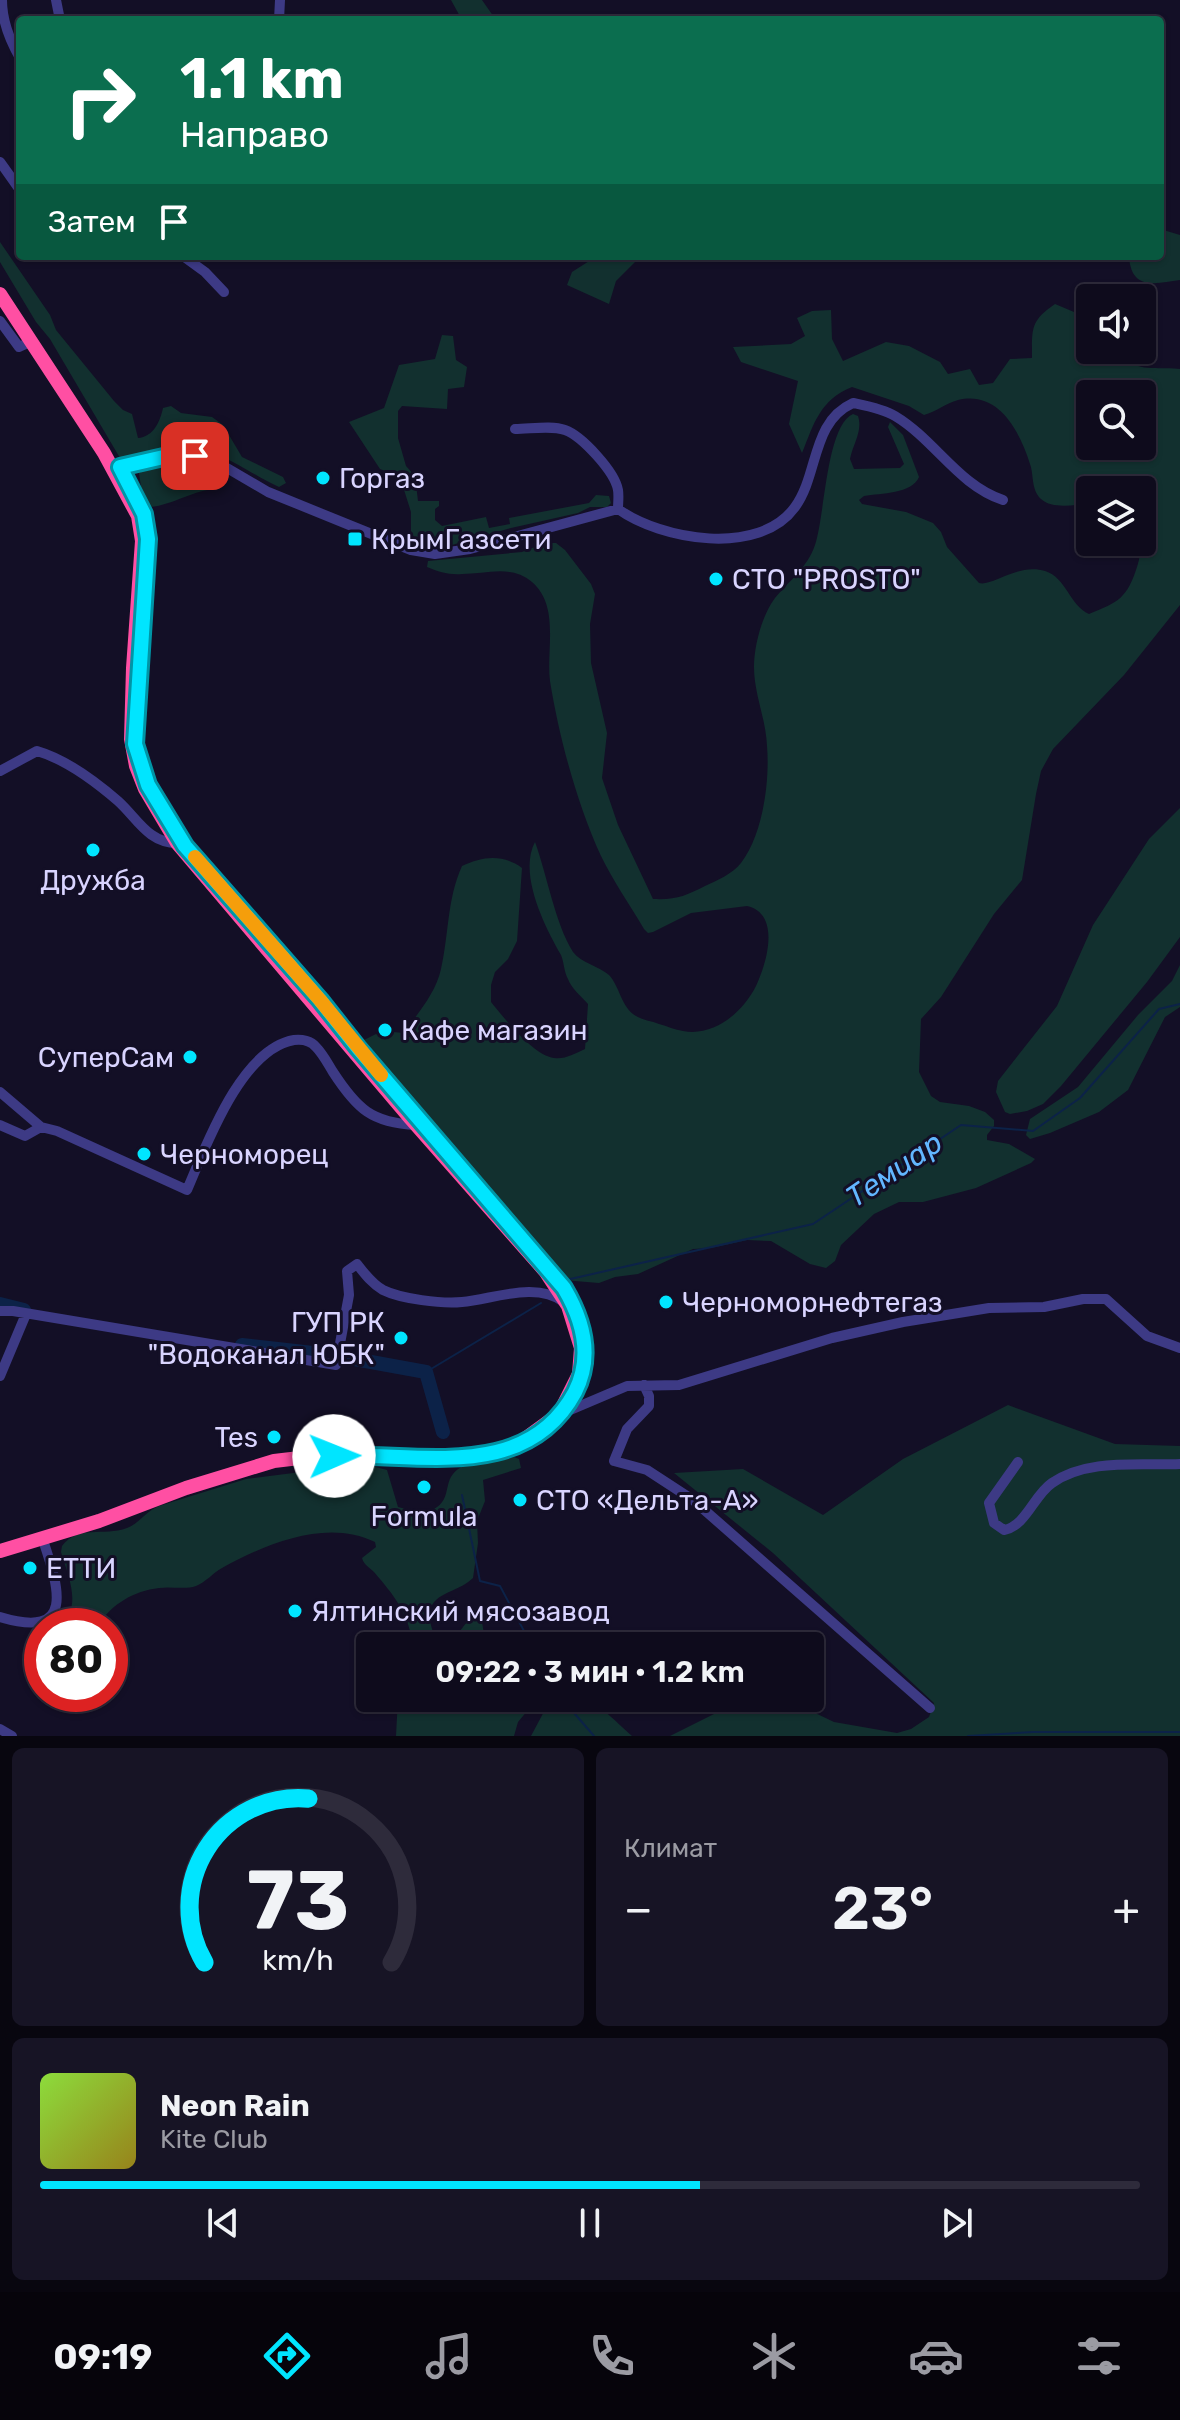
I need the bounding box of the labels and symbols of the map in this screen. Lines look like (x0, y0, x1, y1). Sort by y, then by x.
pin (161, 422, 229, 490)
place label: Горгаз (339, 462, 425, 495)
marker: Горгаз (314, 469, 332, 487)
place label: КрымГазсети (371, 523, 552, 556)
marker: КрымГазсети (346, 530, 364, 548)
place label: СТО "PROSTO" (732, 563, 921, 596)
marker: СТО "PROSTO" (707, 570, 725, 588)
marker: Дружба (84, 841, 102, 859)
place label: Дружба (40, 864, 146, 897)
place label: Кафе магазин (401, 1014, 587, 1047)
marker: Кафе магазин (376, 1021, 394, 1039)
place label: СуперСам (38, 1041, 174, 1074)
marker: СуперСам (181, 1048, 199, 1066)
water label: Темиар (839, 1125, 949, 1215)
place label: Черноморец (160, 1138, 329, 1171)
marker: Черноморец (135, 1145, 153, 1163)
place label: Черноморнефтегаз (682, 1286, 942, 1319)
marker: Черноморнефтегаз (657, 1293, 675, 1311)
place label: ГУП РК "Водоканал ЮБК" (148, 1306, 385, 1371)
marker: ГУП РК "Водоканал ЮБК" (392, 1329, 410, 1347)
position arrow (292, 1414, 376, 1498)
place label: Tes (215, 1421, 258, 1454)
marker: Tes (265, 1428, 283, 1446)
marker: Formula (415, 1478, 433, 1496)
place label: СТО «Дельта-А» (536, 1484, 758, 1517)
marker: СТО «Дельта-А» (511, 1491, 529, 1509)
place label: Formula (371, 1500, 477, 1533)
place label: ЕТТИ (46, 1552, 116, 1585)
marker: ЕТТИ (21, 1559, 39, 1577)
place label: Ялтинский мясозавод (311, 1595, 610, 1628)
marker: Ялтинский мясозавод (286, 1602, 304, 1620)
speed limit sign: 80 (24, 1608, 128, 1712)

